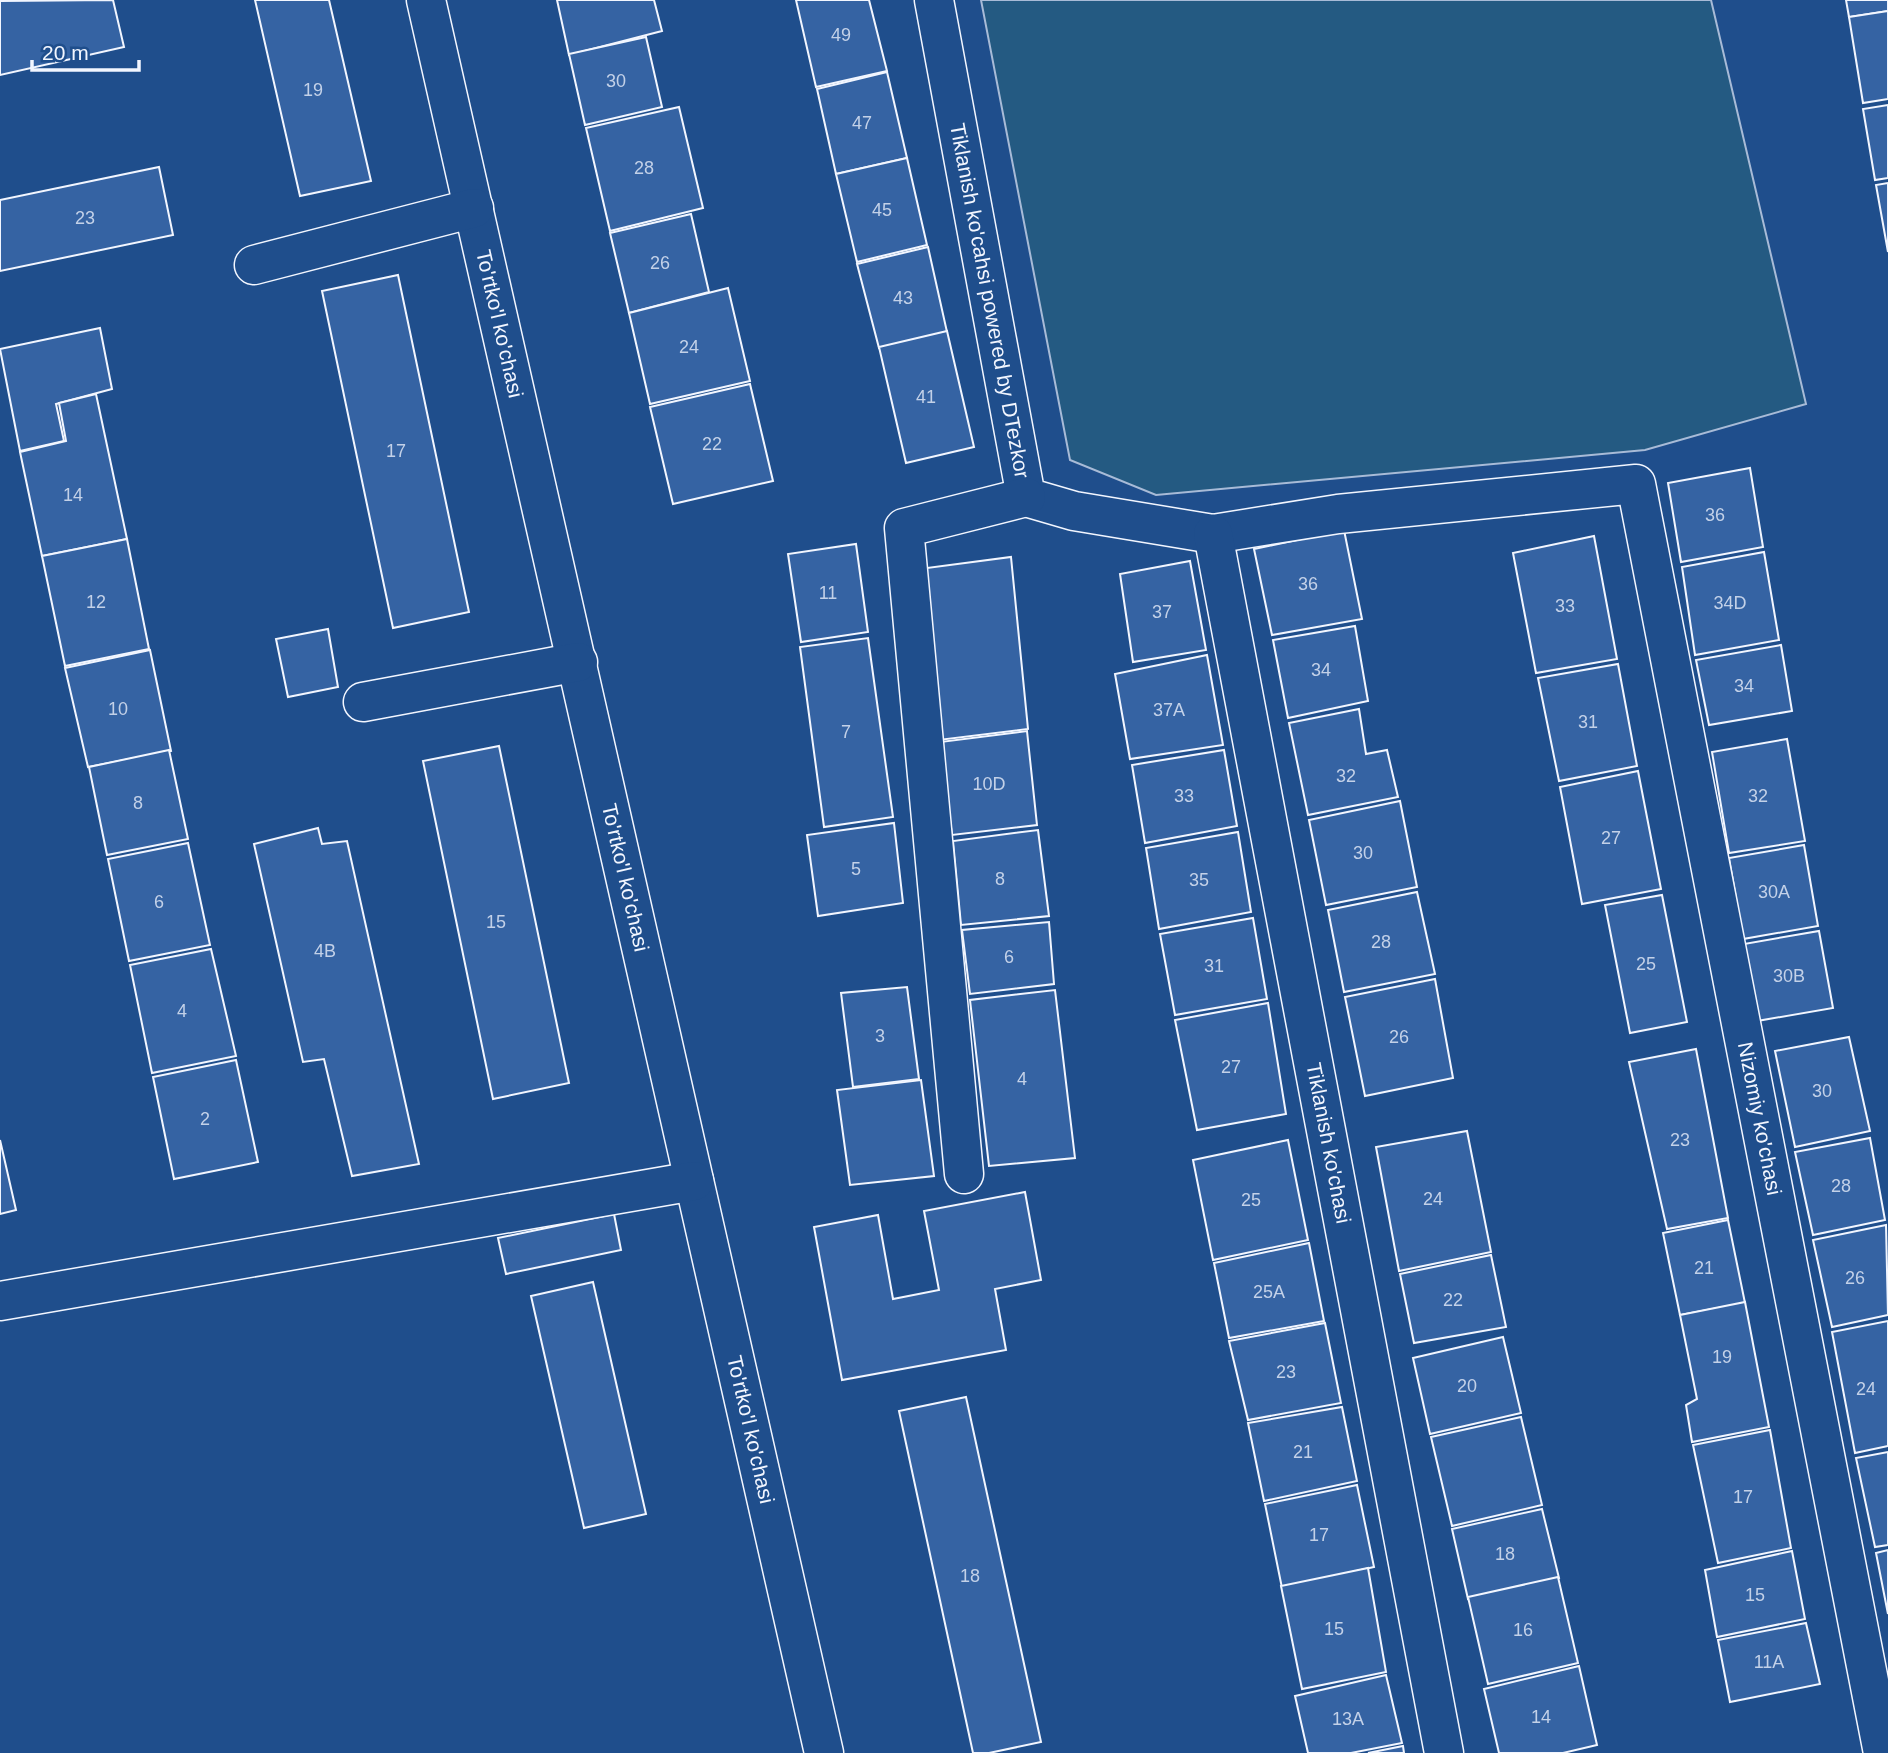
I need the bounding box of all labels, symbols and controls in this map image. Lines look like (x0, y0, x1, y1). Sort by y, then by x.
house number: 49 (831, 25, 851, 45)
scale bar (32, 28, 138, 72)
text: 20 m (42, 41, 89, 64)
house number: 30 (606, 71, 626, 91)
house number: 19 (303, 80, 323, 100)
house number: 47 (852, 113, 872, 133)
street label: Tiklanish ko'cahsi powered by DTezkor (946, 121, 1034, 480)
house number: 28 (634, 158, 654, 178)
house number: 45 (872, 200, 892, 220)
house number: 23 (75, 208, 95, 228)
street label: To'rtko'l ko'chasi (472, 247, 528, 400)
house number: 26 (650, 253, 670, 273)
house number: 43 (893, 288, 913, 308)
house number: 24 (679, 337, 699, 357)
house number: 41 (916, 387, 936, 407)
house number: 22 (702, 434, 722, 454)
house number: 17 (386, 441, 406, 461)
house number: 14 (63, 485, 83, 505)
house number: 36 (1705, 505, 1725, 525)
house number: 36 (1298, 574, 1318, 594)
house number: 11 (819, 583, 837, 603)
house number: 12 (86, 592, 106, 612)
house number: 34D (1713, 593, 1747, 613)
house number: 33 (1555, 596, 1575, 616)
house number: 37 (1152, 602, 1172, 622)
house number: 34 (1311, 660, 1331, 680)
house number: 34 (1734, 676, 1754, 696)
house number: 10 (108, 699, 128, 719)
house number: 37A (1153, 700, 1185, 720)
house number: 31 (1578, 712, 1598, 732)
house number: 7 (841, 722, 851, 742)
house number: 32 (1336, 766, 1356, 786)
house number: 10D (972, 774, 1006, 794)
house number: 33 (1174, 786, 1194, 806)
house number: 32 (1748, 786, 1768, 806)
house number: 8 (133, 793, 143, 813)
street label: To'rtko'l ko'chasi (598, 801, 654, 954)
house number: 27 (1601, 828, 1621, 848)
house number: 30 (1353, 843, 1373, 863)
house number: 5 (851, 859, 861, 879)
house number: 8 (995, 869, 1005, 889)
house number: 35 (1189, 870, 1209, 890)
house number: 30A (1758, 882, 1790, 902)
house number: 6 (154, 892, 164, 912)
house number: 15 (486, 912, 506, 932)
house number: 28 (1371, 932, 1391, 952)
house number: 4B (314, 941, 336, 961)
house number: 6 (1004, 947, 1014, 967)
house number: 25 (1636, 954, 1656, 974)
house number: 31 (1204, 956, 1224, 976)
house number: 30B (1773, 966, 1805, 986)
house number: 4 (177, 1001, 187, 1021)
house number: 3 (875, 1026, 885, 1046)
house number: 26 (1389, 1027, 1409, 1047)
street label: Nizomiy ko'chasi (1734, 1040, 1786, 1197)
house number: 27 (1221, 1057, 1241, 1077)
street label: Tiklanish ko'chasi (1302, 1061, 1355, 1225)
house number: 4 (1017, 1069, 1027, 1089)
house number: 30 (1812, 1081, 1832, 1101)
house number: 2 (200, 1109, 210, 1129)
house number: 23 (1670, 1130, 1690, 1150)
house number: 28 (1831, 1176, 1851, 1196)
house number: 24 (1423, 1189, 1443, 1209)
house number: 25 (1241, 1190, 1261, 1210)
house number: 21 (1694, 1258, 1714, 1278)
house number: 26 (1845, 1268, 1865, 1288)
house number: 25A (1253, 1282, 1285, 1302)
house number: 22 (1443, 1290, 1463, 1310)
house number: 19 (1712, 1347, 1732, 1367)
street label: To'rtko'l ko'chasi (723, 1353, 779, 1506)
house number: 23 (1276, 1362, 1296, 1382)
house number: 20 (1457, 1376, 1477, 1396)
house number: 24 (1856, 1379, 1876, 1399)
house number: 21 (1293, 1442, 1313, 1462)
house number: 17 (1733, 1487, 1753, 1507)
house number: 17 (1309, 1525, 1329, 1545)
house number: 18 (1495, 1544, 1515, 1564)
house number: 18 (960, 1566, 980, 1586)
house number: 15 (1745, 1585, 1765, 1605)
house number: 15 (1324, 1619, 1344, 1639)
house number: 16 (1513, 1620, 1533, 1640)
house number: 11A (1754, 1652, 1784, 1672)
house number: 14 (1531, 1707, 1551, 1727)
house number: 13A (1332, 1709, 1364, 1729)

